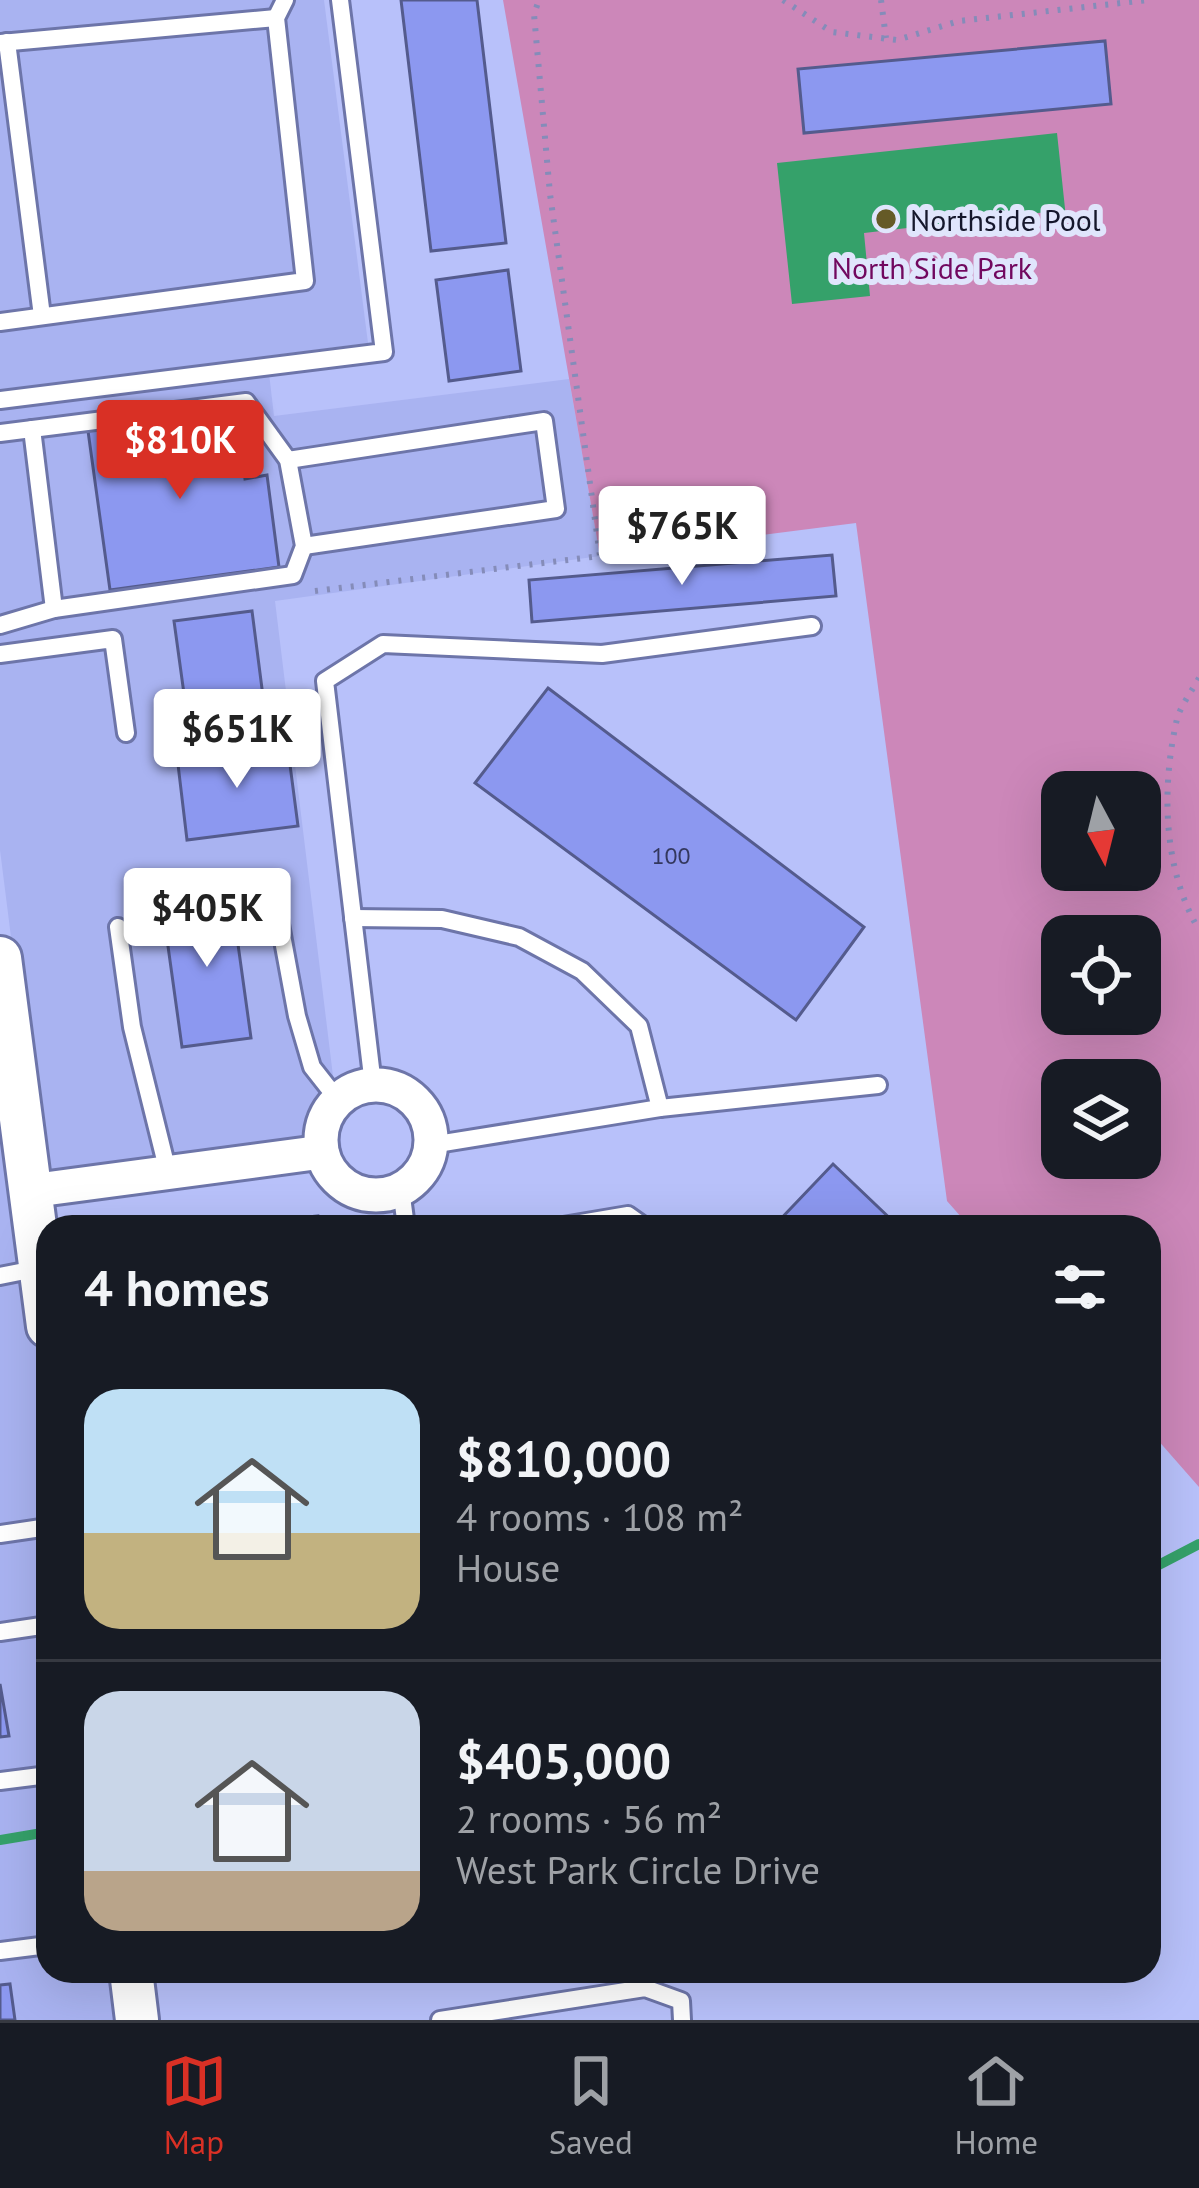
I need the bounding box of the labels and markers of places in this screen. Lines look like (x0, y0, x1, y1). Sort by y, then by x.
place label: Northside Pool (910, 200, 1101, 239)
marker: Northside Pool (873, 206, 899, 232)
pin: $810K (96, 400, 264, 502)
pin: $765K (598, 486, 766, 588)
pin: $651K (153, 689, 321, 791)
pin: $405K (123, 868, 291, 970)

